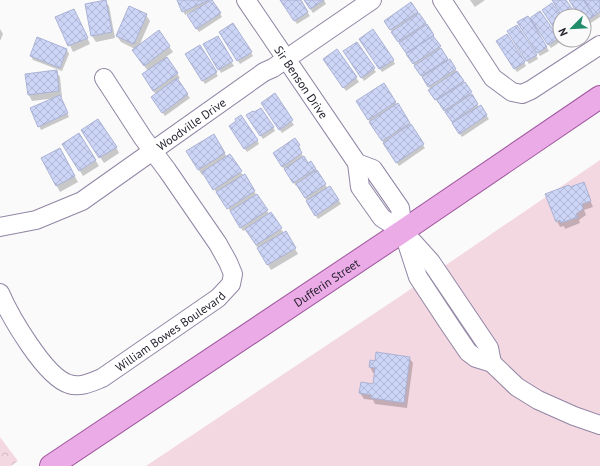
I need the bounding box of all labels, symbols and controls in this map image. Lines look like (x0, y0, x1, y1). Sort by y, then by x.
north arrow (552, 8, 592, 48)
text: N (555, 26, 571, 38)
street label: Sir Benson Drive (272, 43, 332, 121)
street label: Woodville Drive (154, 94, 228, 153)
street label: Dufferin Street (291, 255, 362, 309)
street label: William Bowes Boulevard (112, 288, 228, 374)

